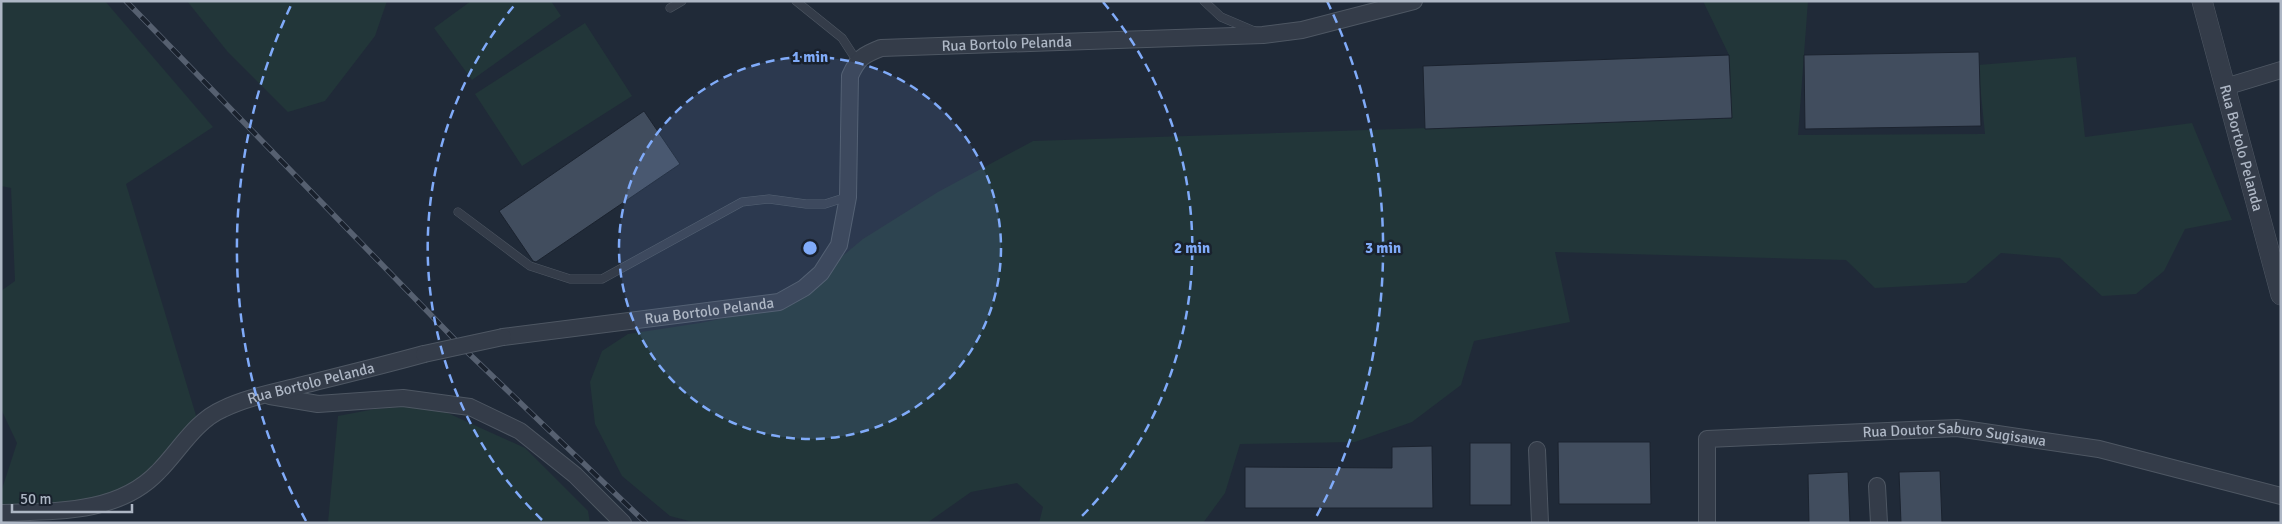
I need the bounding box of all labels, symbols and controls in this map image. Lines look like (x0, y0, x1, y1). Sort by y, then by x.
street label: Rua Bortolo Pelanda (941, 33, 1072, 55)
text: 1 min (792, 48, 828, 66)
street label: Rua Bortolo Pelanda (2216, 83, 2267, 213)
centre of rings (801, 239, 819, 257)
text: 2 min (1174, 239, 1210, 257)
text: 3 min (1365, 239, 1401, 257)
street label: Rua Bortolo Pelanda (644, 294, 775, 328)
street label: Rua Bortolo Pelanda (245, 358, 376, 408)
street label: Rua Doutor Saburo Sugisawa (1862, 419, 2047, 450)
scale bar (12, 482, 132, 514)
text: 50 m (20, 490, 51, 508)

